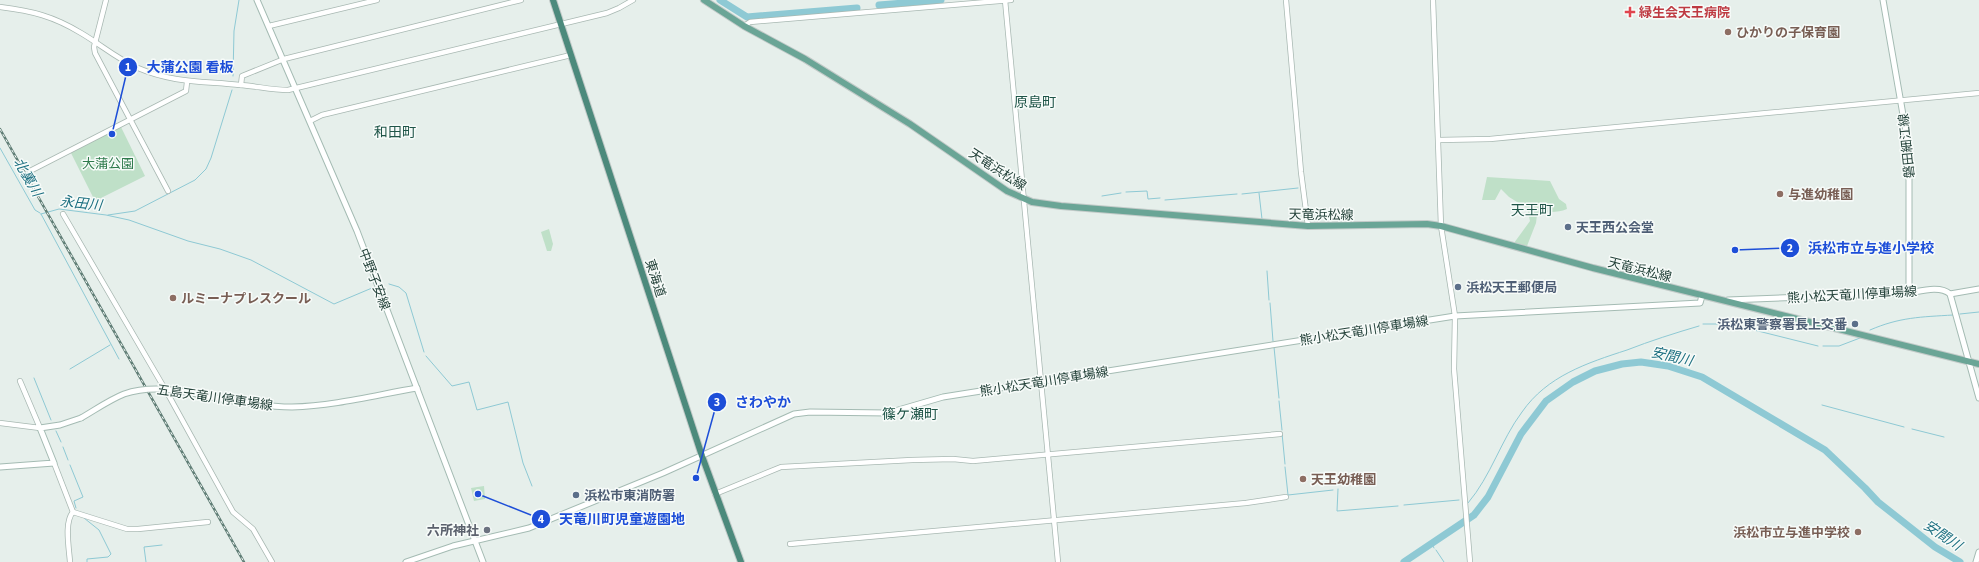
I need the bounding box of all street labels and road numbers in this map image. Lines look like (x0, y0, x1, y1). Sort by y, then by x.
street label: 磐田細江線 (1895, 113, 1919, 179)
street label: 天竜浜松線 (965, 145, 1030, 195)
street label: 天竜浜松線 (1288, 205, 1354, 225)
street label: 中野子安線 (354, 246, 394, 313)
street label: 天竜浜松線 (1606, 253, 1673, 287)
street label: 東海道 (640, 257, 670, 300)
street label: 熊小松天竜川停車場線 (1787, 283, 1917, 307)
street label: 熊小松天竜川停車場線 (1299, 312, 1430, 350)
street label: 熊小松天竜川停車場線 (979, 363, 1110, 401)
street label: 五島天竜川停車場線 (156, 381, 274, 415)

